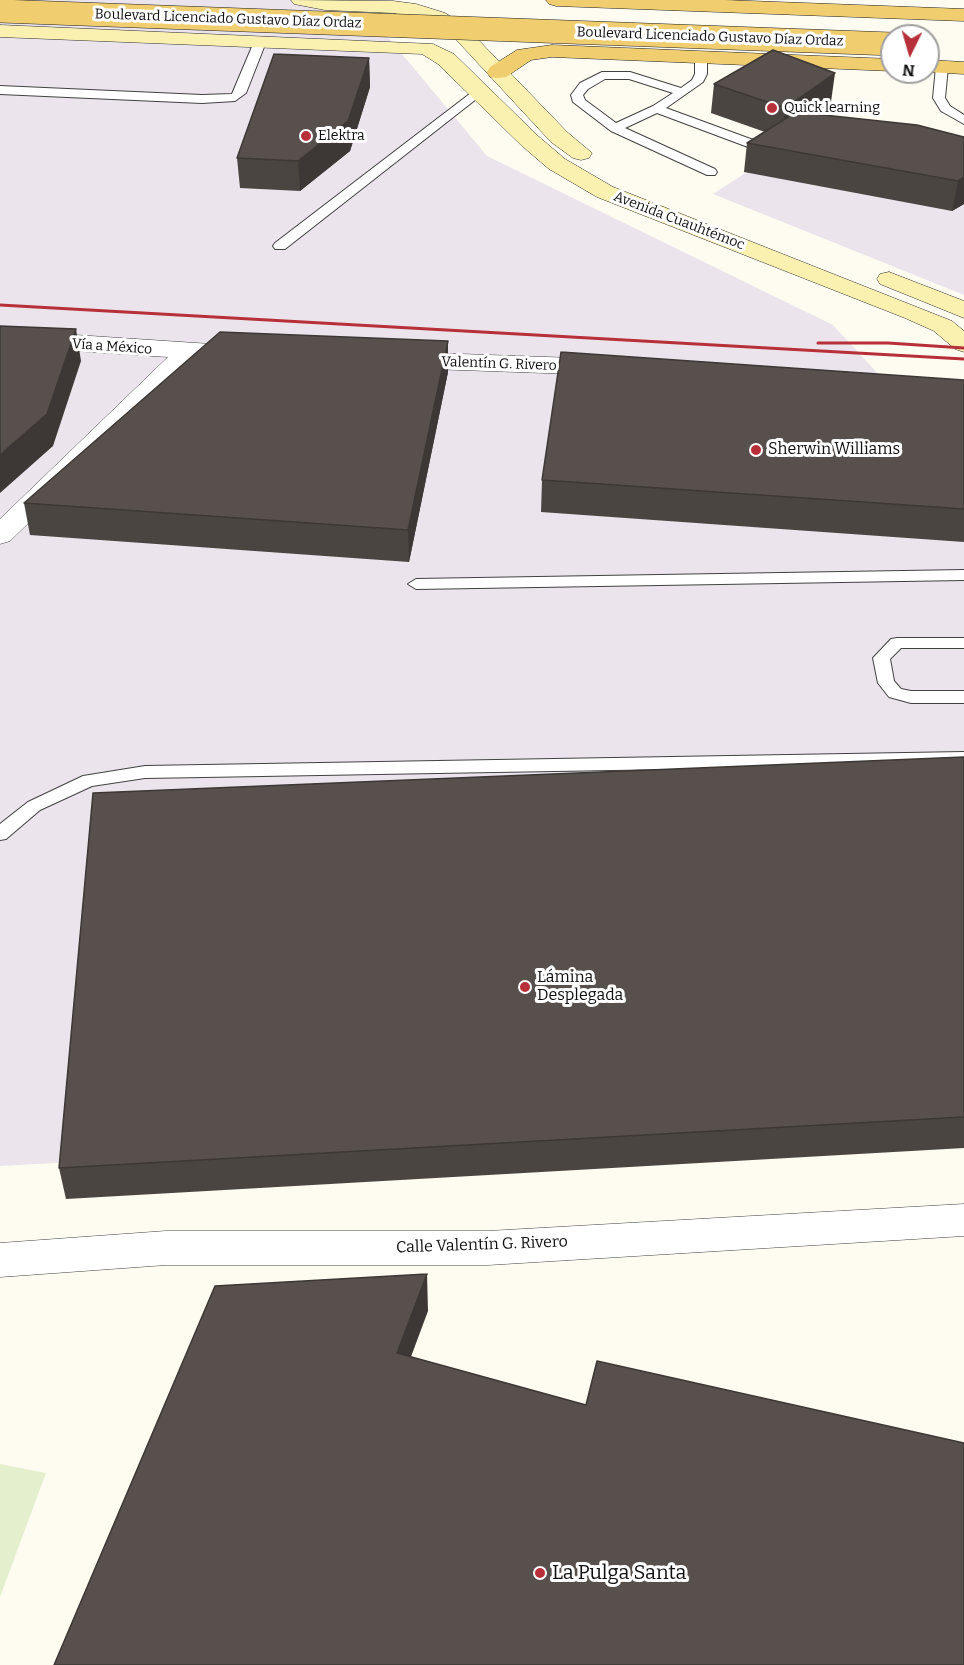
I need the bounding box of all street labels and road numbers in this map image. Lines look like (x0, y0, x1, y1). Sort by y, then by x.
street label: Boulevard Licenciado Gustavo Díaz Ordaz (94, 6, 362, 32)
street label: Boulevard Licenciado Gustavo Díaz Ordaz (576, 24, 844, 50)
street label: Avenida Cuauhtémoc (611, 188, 747, 254)
street label: Vía a México (71, 336, 153, 358)
street label: Valentín G. Rivero (441, 354, 557, 374)
street label: Calle Valentín G. Rivero (396, 1232, 568, 1258)

